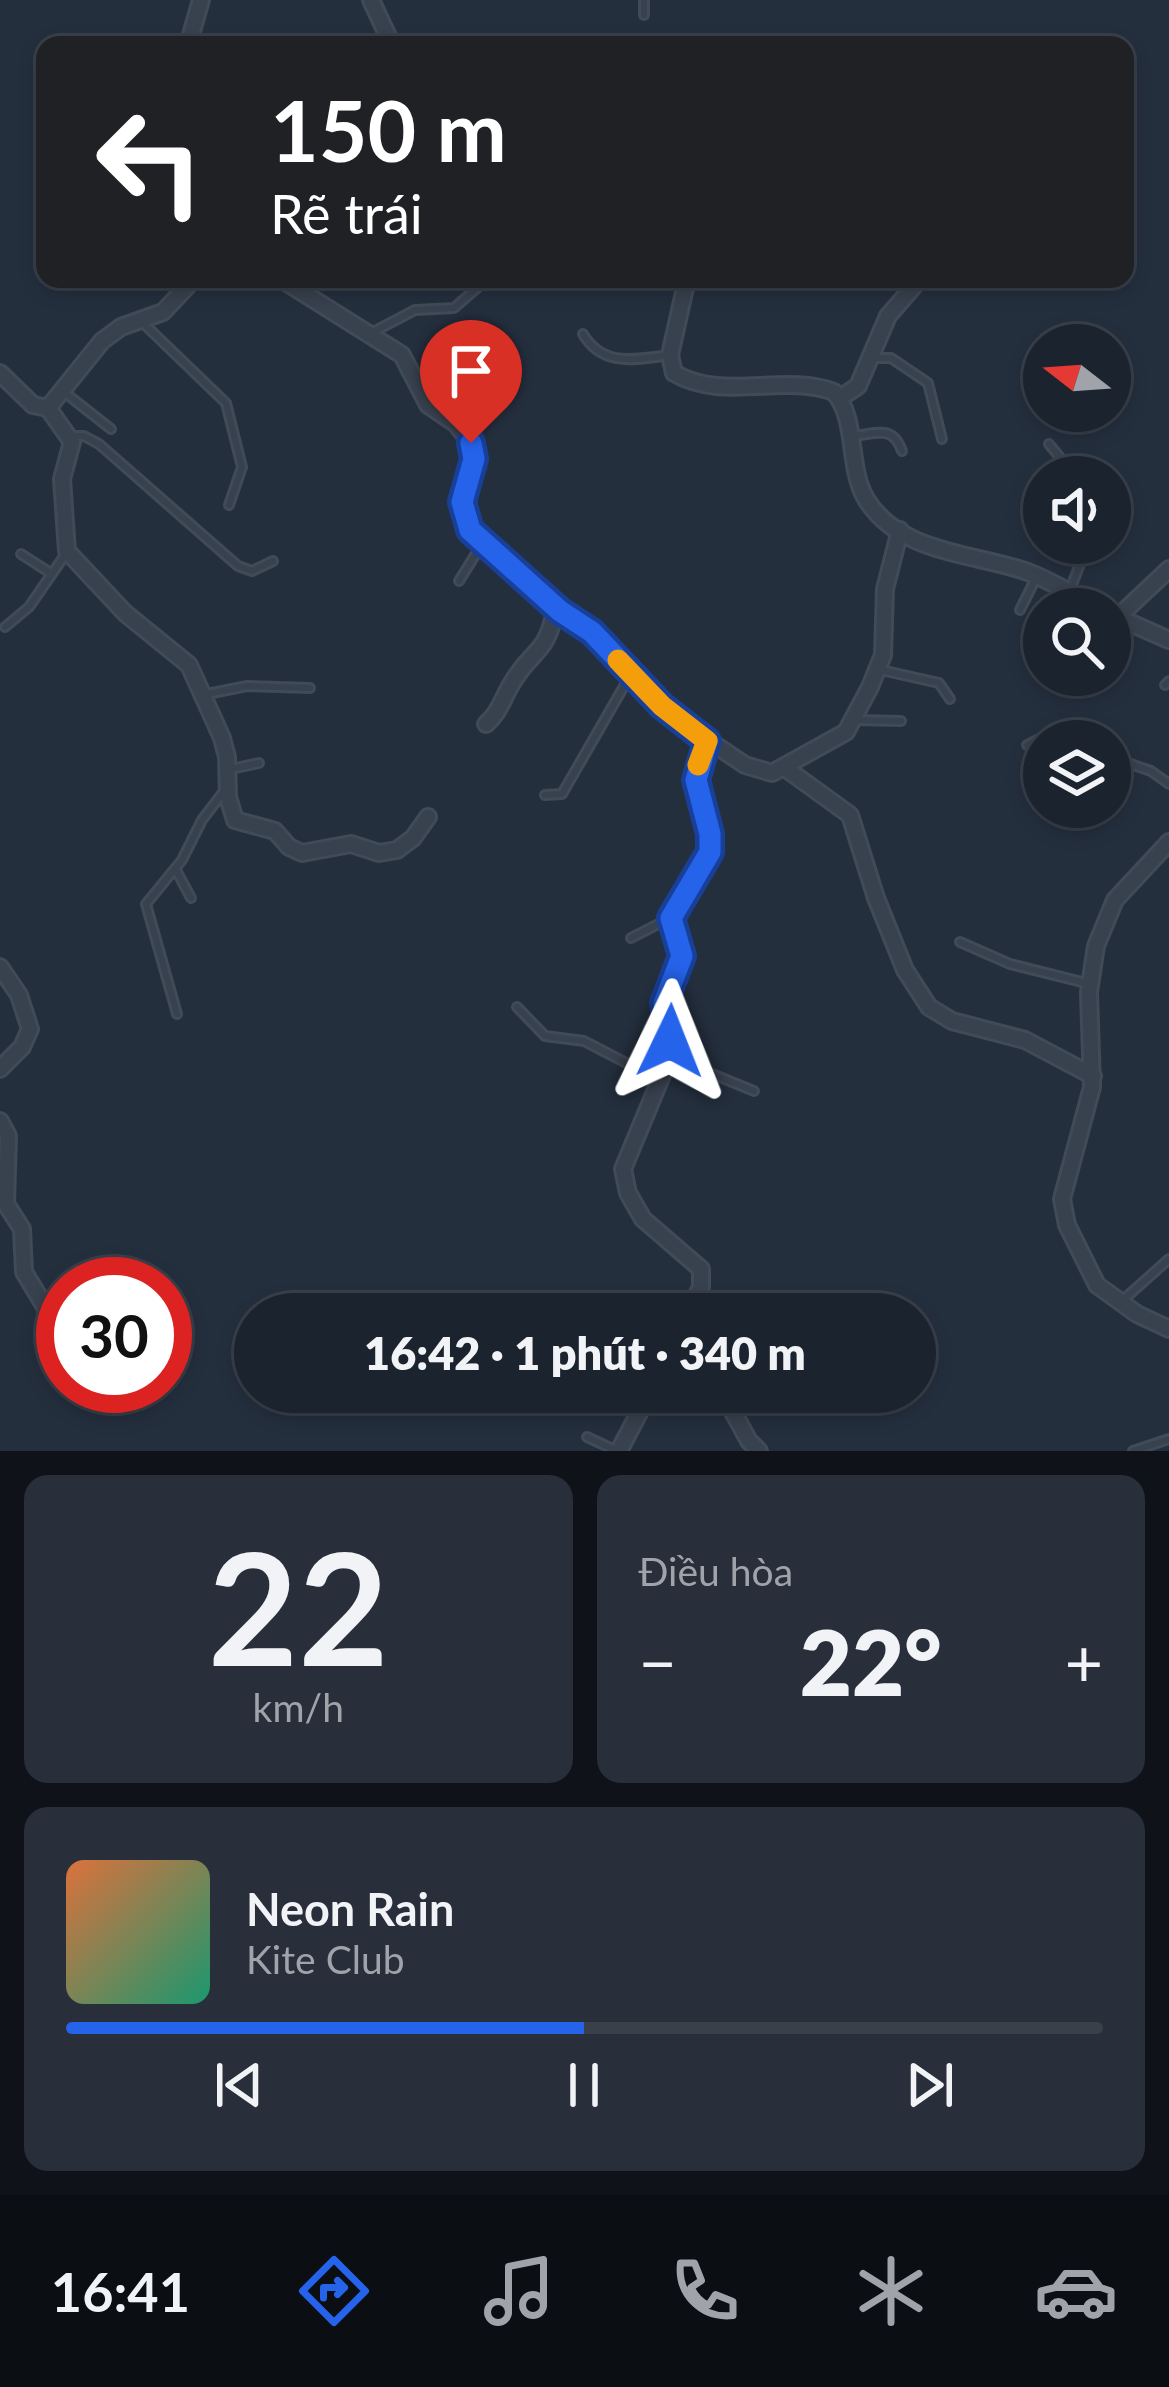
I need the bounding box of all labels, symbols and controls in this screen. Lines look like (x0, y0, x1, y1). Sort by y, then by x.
text: 150 m (270, 79, 507, 180)
icon: left (72, 84, 228, 240)
text: Rẽ trái (270, 181, 423, 246)
pin (420, 320, 522, 443)
north arrow (1023, 324, 1131, 432)
map controls (1023, 324, 1131, 828)
icon: arrive (438, 338, 504, 404)
button: sound (1023, 456, 1131, 564)
button: search (1023, 588, 1131, 696)
button: layers (1023, 720, 1131, 828)
position arrow (607, 978, 733, 1104)
speed limit sign: 30 (36, 1257, 192, 1413)
text: 16:42 · 1 phút · 340 m (364, 1326, 806, 1380)
text: 22 (208, 1512, 389, 1699)
text: Điều hòa (639, 1548, 793, 1594)
text: 22° (800, 1607, 942, 1715)
text: − (639, 1622, 677, 1701)
text: + (1065, 1622, 1103, 1701)
text: km/h (253, 1684, 344, 1730)
text: Neon Rain (246, 1882, 454, 1936)
text: Kite Club (246, 1936, 405, 1982)
icon: previous (206, 2052, 272, 2118)
icon: pause (551, 2052, 617, 2118)
icon: next (897, 2052, 963, 2118)
icon: directions (292, 2249, 376, 2333)
icon: music (477, 2249, 561, 2333)
icon: phone (663, 2249, 747, 2333)
icon: climate (849, 2249, 933, 2333)
icon: car (1034, 2249, 1118, 2333)
text: 16:41 (51, 2259, 190, 2324)

